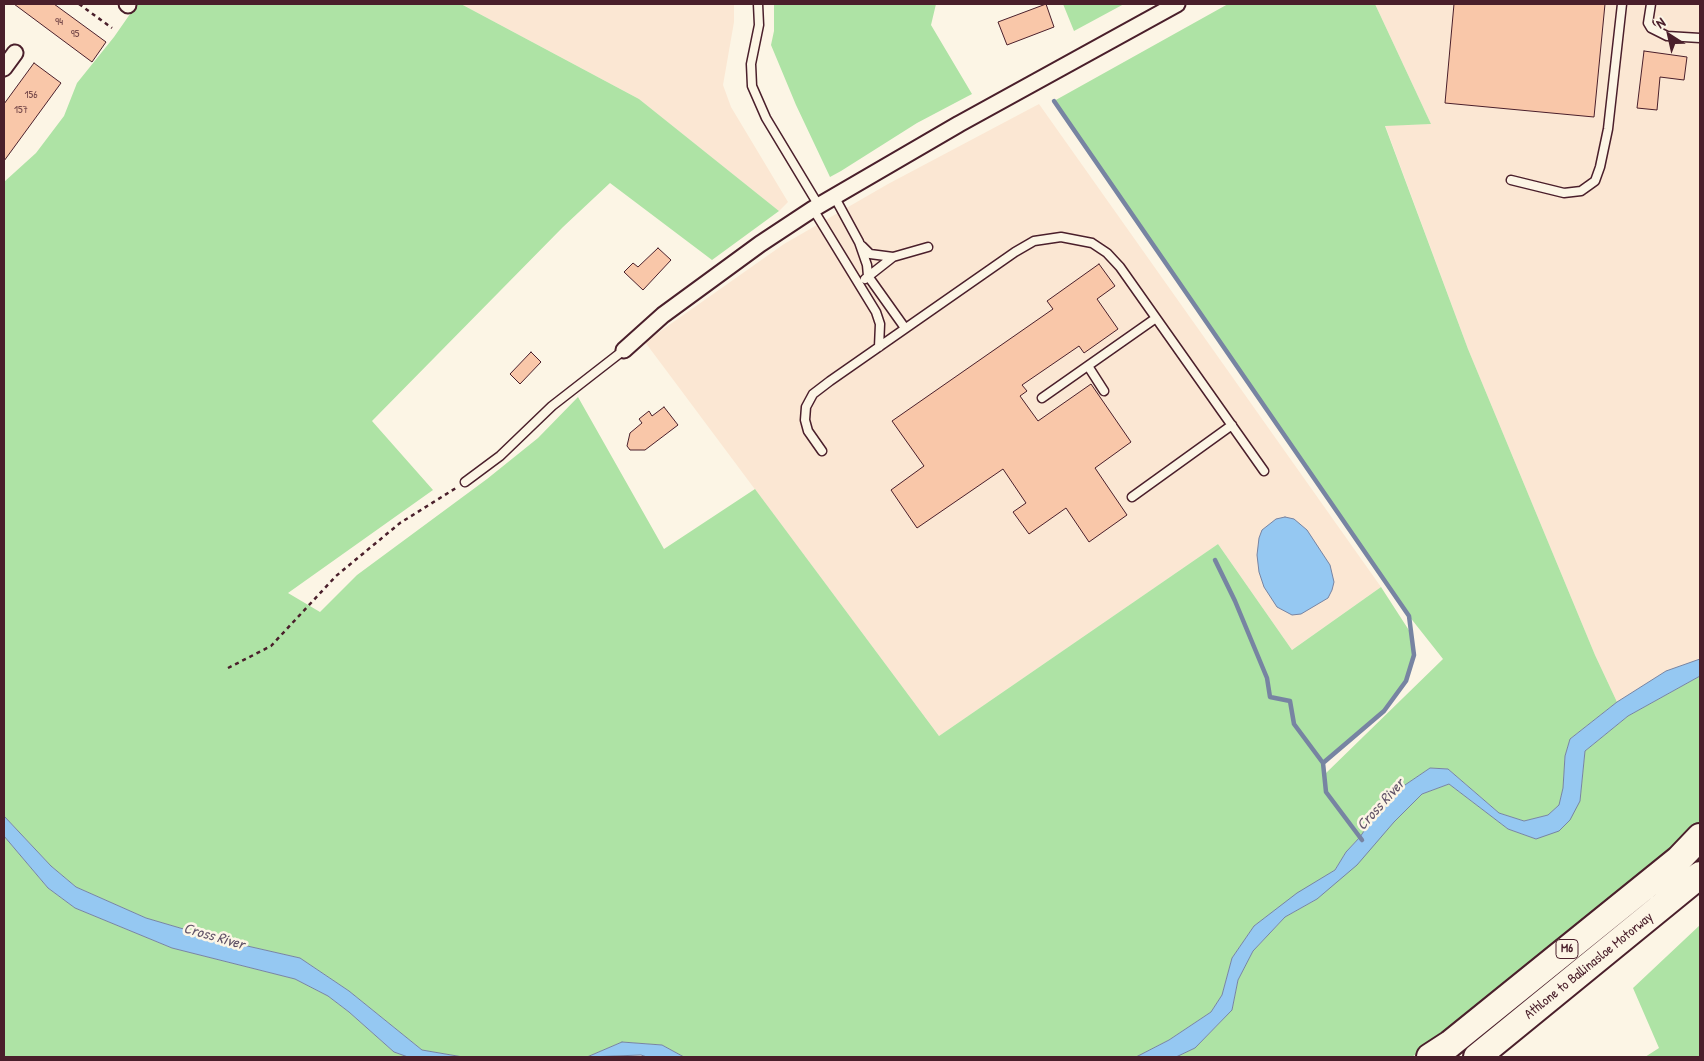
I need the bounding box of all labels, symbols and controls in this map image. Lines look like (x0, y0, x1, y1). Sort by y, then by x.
north arrow (1644, 10, 1694, 60)
text: N (1652, 12, 1669, 32)
house number: 94 (55, 15, 63, 29)
house number: 95 (71, 27, 79, 41)
house number: 156 (24, 88, 38, 102)
house number: 157 (14, 103, 28, 117)
water label: Cross River (1353, 776, 1409, 834)
street label: Athlone to Ballinasloe Motorway (1521, 909, 1657, 1023)
water label: Cross River (181, 920, 247, 954)
road number: M6 (1556, 940, 1578, 959)

